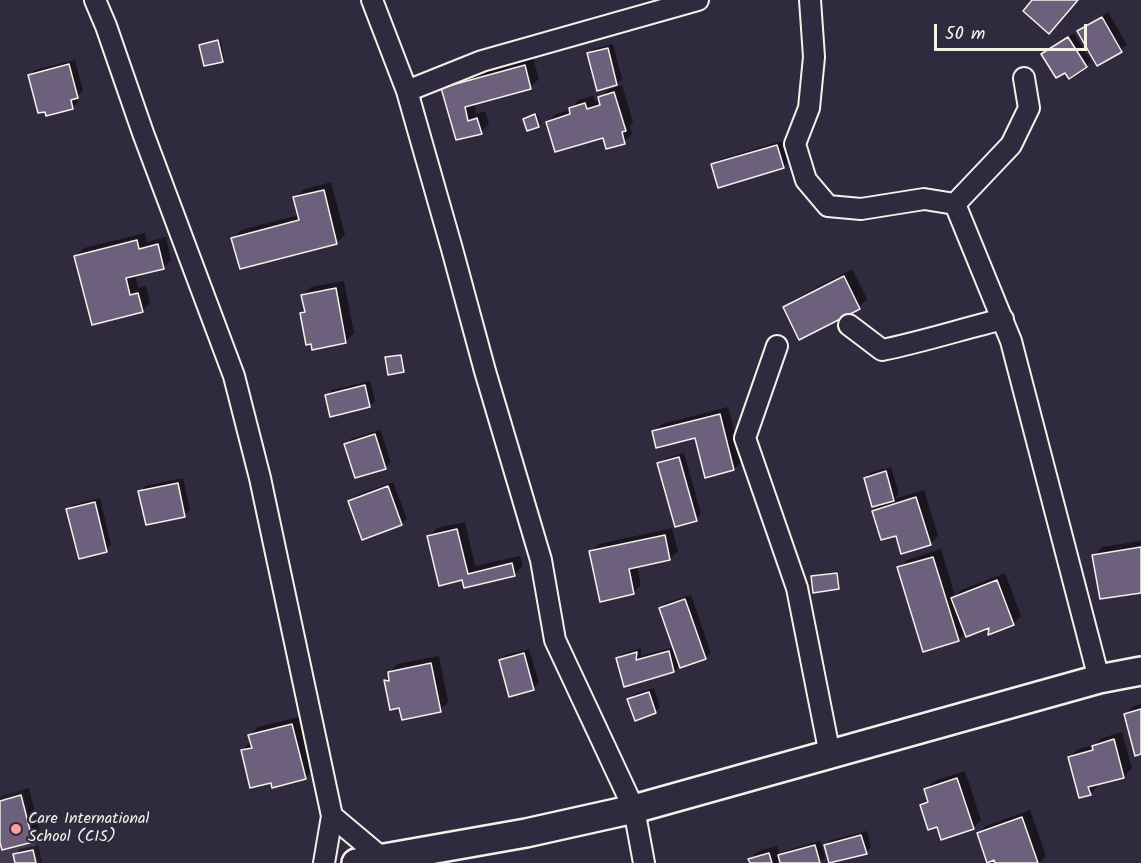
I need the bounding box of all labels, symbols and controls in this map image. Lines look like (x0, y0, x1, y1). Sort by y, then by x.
scale bar (937, 12, 1090, 50)
text: 50 m (945, 20, 985, 49)
place label: Care International School (CIS) (28, 810, 149, 848)
marker: Care International School (CIS) (9, 822, 23, 836)

